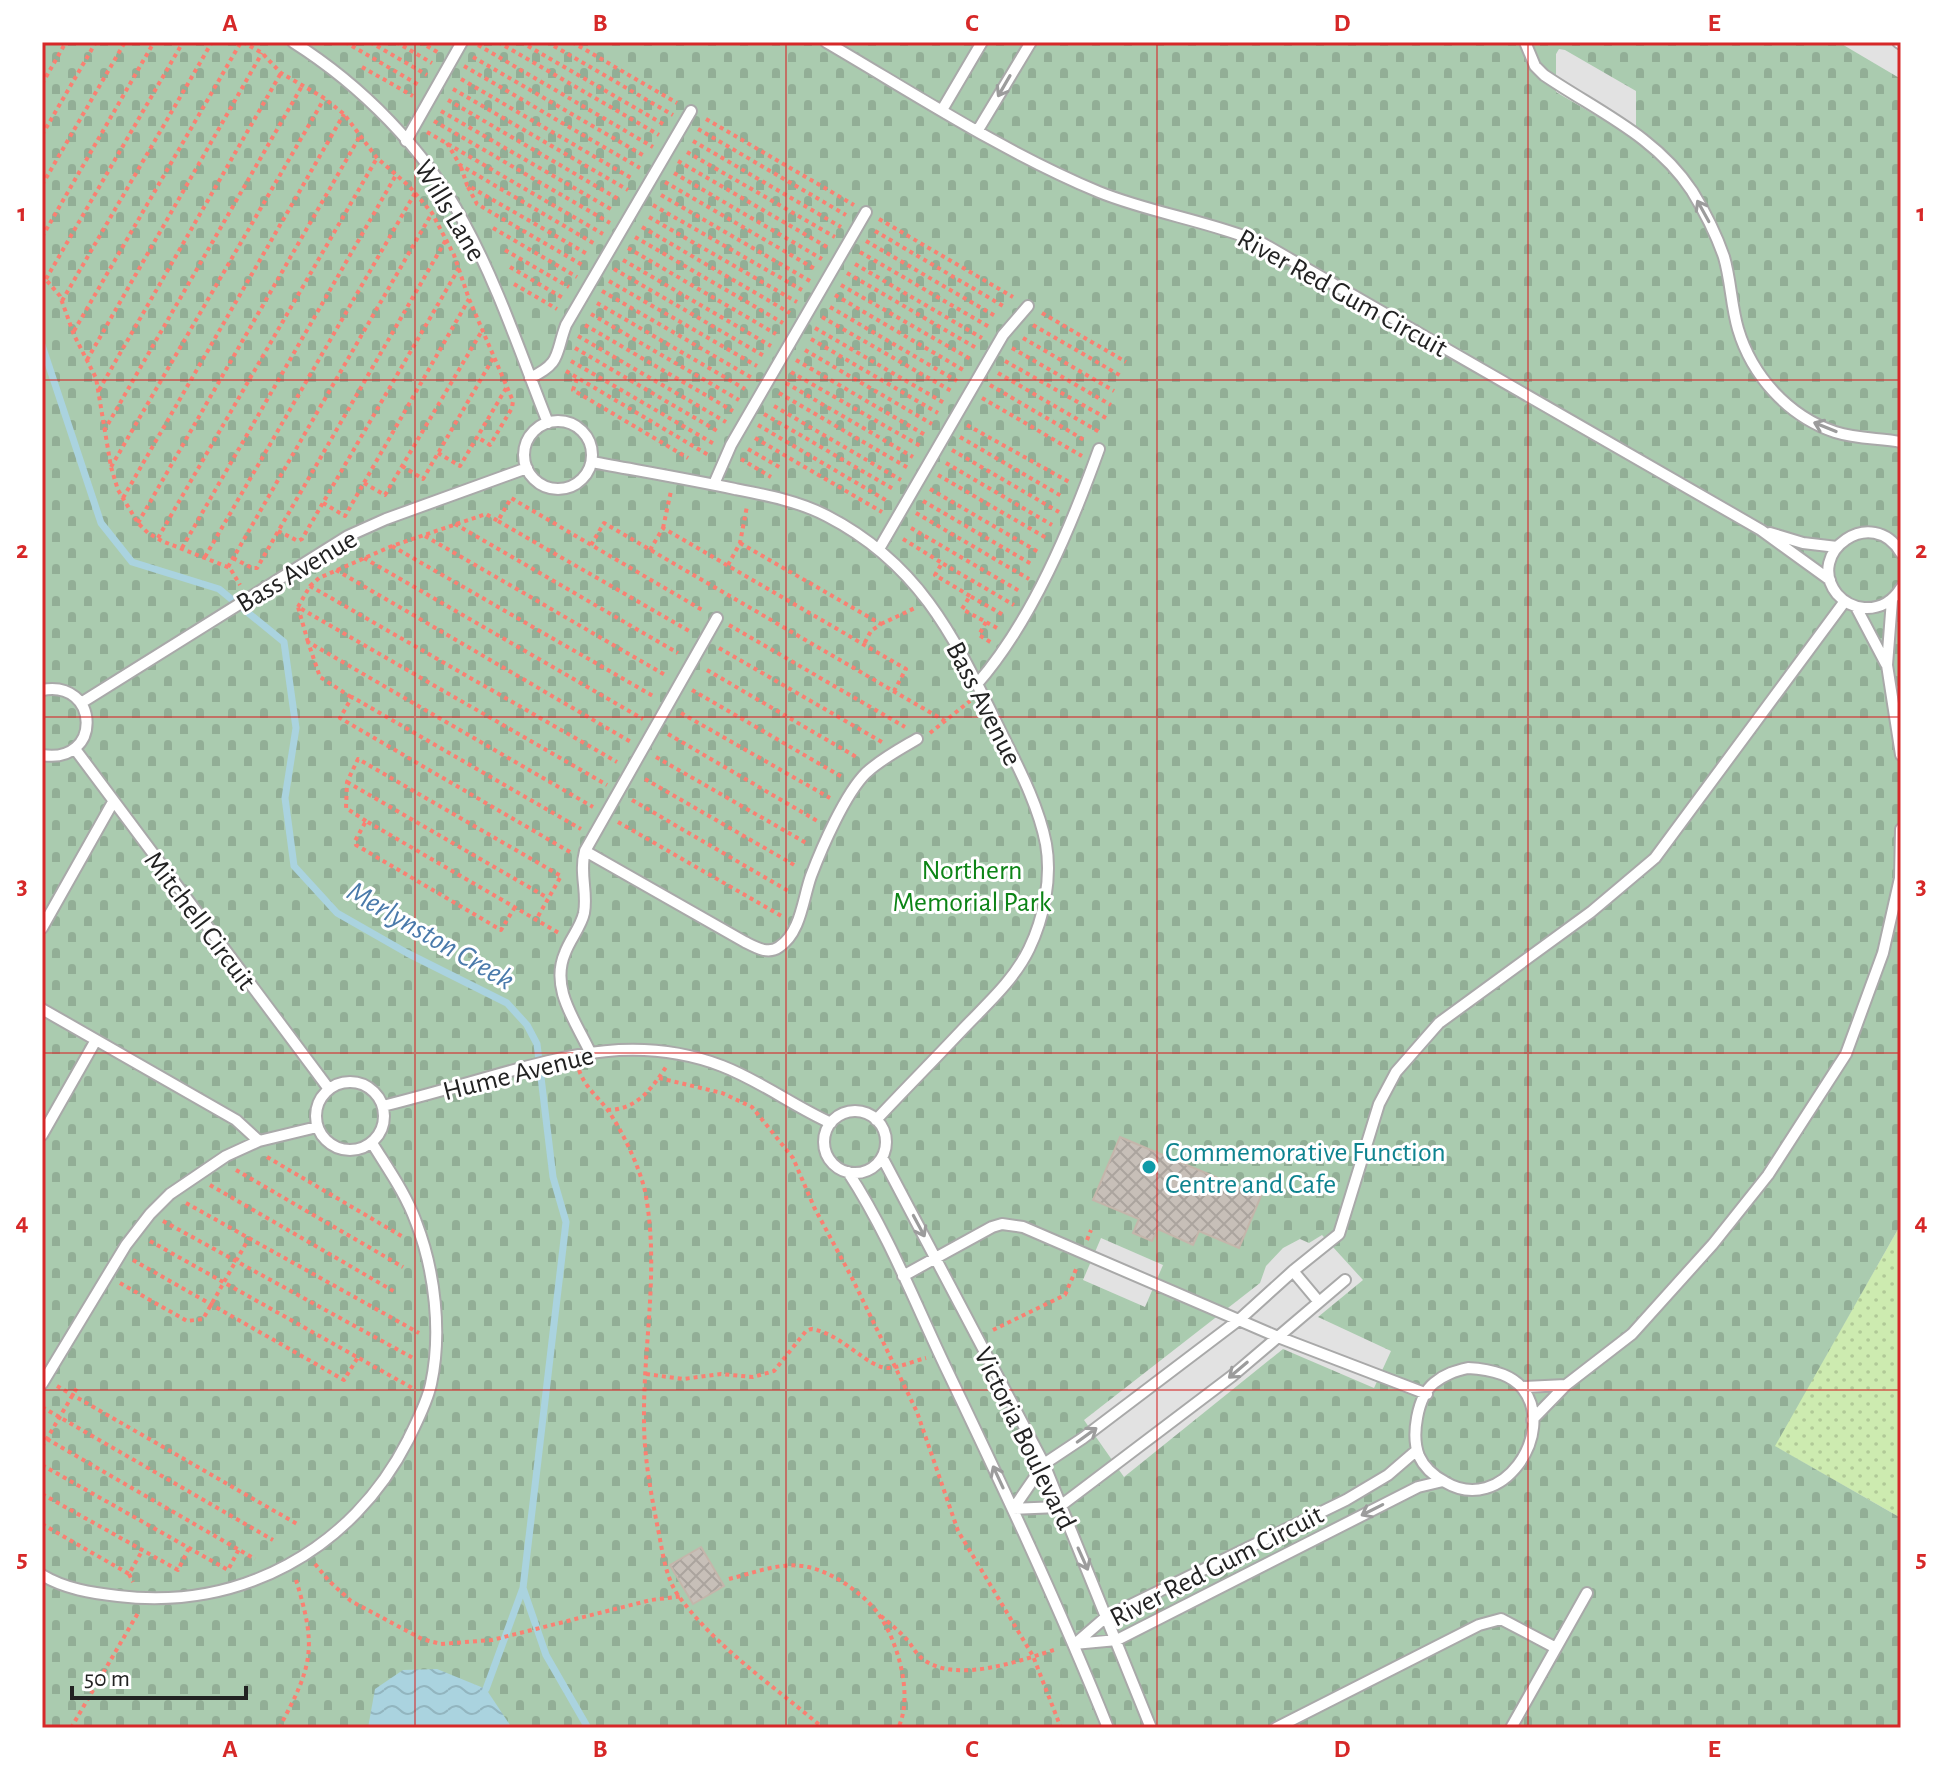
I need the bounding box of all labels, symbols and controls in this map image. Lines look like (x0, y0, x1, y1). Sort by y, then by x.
text: A (222, 10, 238, 36)
text: B (592, 10, 608, 36)
text: C (965, 10, 979, 36)
text: D (1333, 10, 1351, 36)
text: E (1707, 10, 1721, 36)
one-way arrow (996, 74, 1012, 97)
street label: Wills Lane (408, 156, 490, 266)
text: 1 (17, 200, 27, 226)
one-way arrow (1695, 200, 1711, 223)
text: 1 (1916, 200, 1926, 226)
street label: River Red Gum Circuit (1232, 224, 1452, 363)
one-way arrow (1813, 419, 1838, 433)
street label: Bass Avenue (232, 525, 362, 618)
text: 2 (16, 537, 28, 563)
text: 2 (1915, 537, 1927, 563)
street label: Bass Avenue (940, 637, 1026, 770)
street label: Mitchell Circuit (139, 847, 260, 996)
park label: Northern Memorial Park (893, 857, 1052, 917)
text: 3 (16, 873, 28, 899)
text: 3 (1915, 873, 1927, 899)
water label: Merlynston Creek (342, 876, 519, 996)
street label: Hume Avenue (440, 1042, 597, 1106)
place label: Commemorative Function Centre and Cafe (1165, 1139, 1446, 1199)
marker: Commemorative Function Centre and Cafe (1140, 1158, 1158, 1176)
text: 4 (15, 1209, 29, 1235)
text: 4 (1914, 1209, 1928, 1235)
one-way arrow (912, 1213, 928, 1237)
street label: Victoria Boulevard (968, 1343, 1080, 1534)
one-way arrow (1228, 1361, 1249, 1379)
one-way arrow (1075, 1427, 1097, 1443)
one-way arrow (990, 1465, 1005, 1489)
street label: River Red Gum Circuit (1106, 1501, 1328, 1633)
one-way arrow (1360, 1503, 1384, 1519)
text: 5 (16, 1546, 28, 1572)
one-way arrow (1077, 1546, 1092, 1571)
text: 5 (1915, 1546, 1927, 1572)
scale bar (72, 1650, 246, 1700)
text: 50 m (84, 1667, 130, 1691)
text: A (222, 1736, 238, 1762)
text: B (592, 1736, 608, 1762)
text: C (965, 1736, 979, 1762)
text: D (1333, 1736, 1351, 1762)
text: E (1707, 1736, 1721, 1762)

